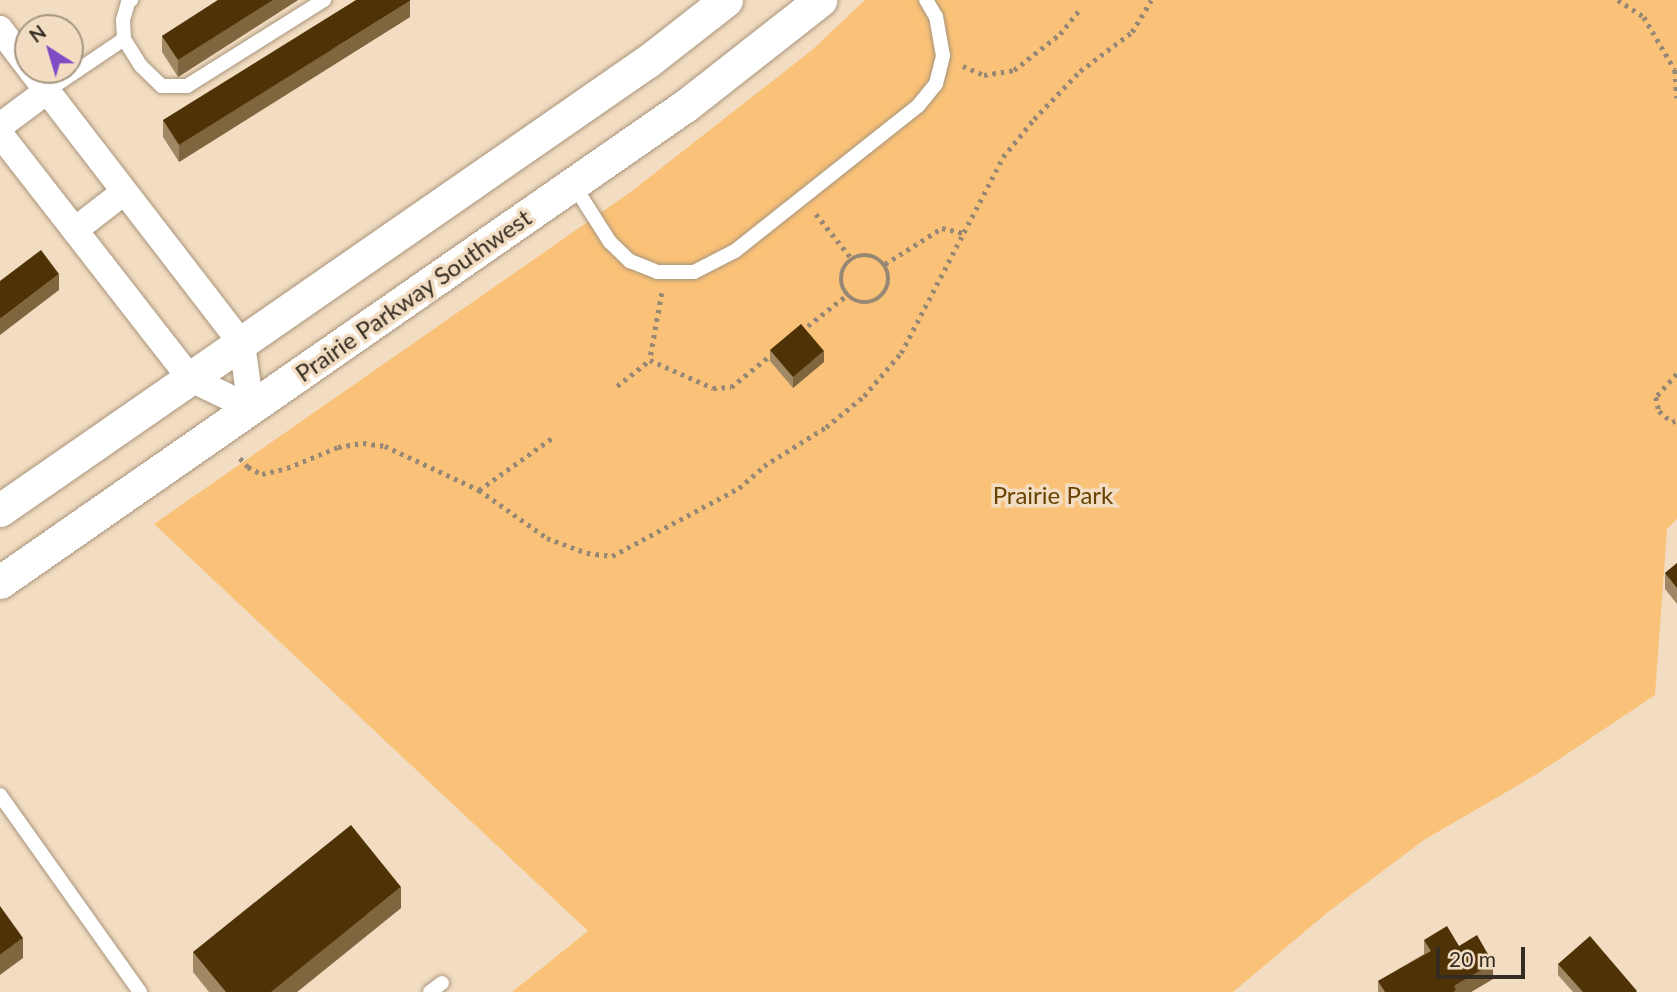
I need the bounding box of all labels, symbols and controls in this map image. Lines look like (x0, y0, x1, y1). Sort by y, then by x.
north arrow (14, 14, 84, 84)
text: N (24, 20, 50, 47)
street label: Prairie Parkway Southwest (289, 202, 537, 388)
park label: Prairie Park (993, 481, 1113, 509)
scale bar (1439, 932, 1528, 976)
text: 20 m (1449, 946, 1496, 971)

